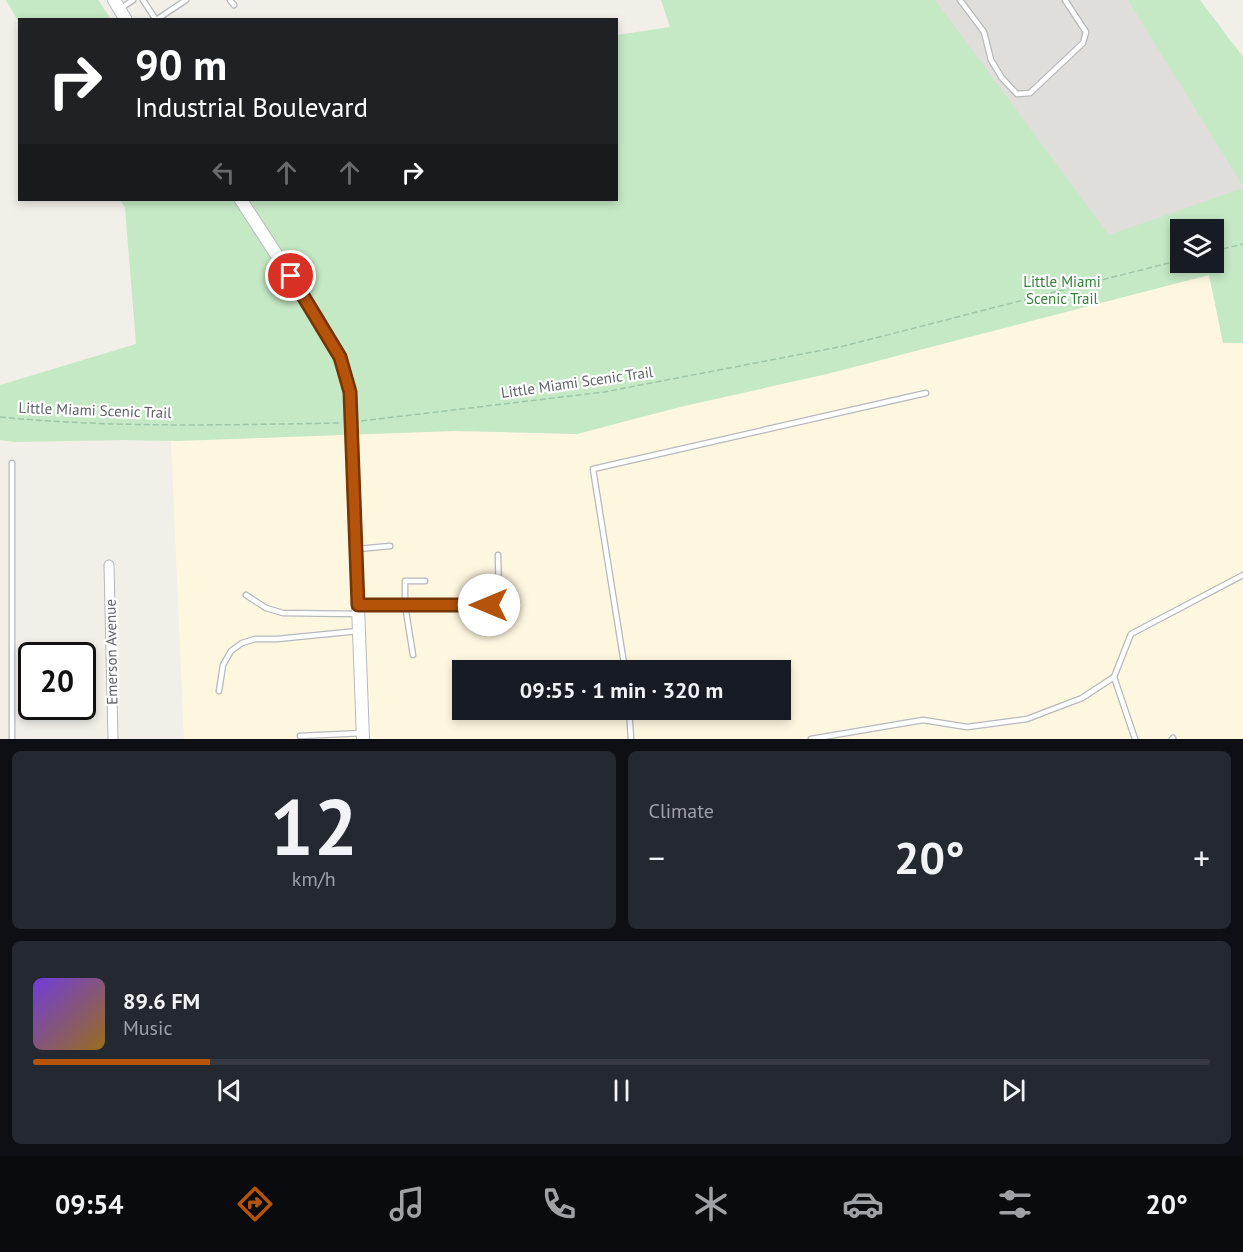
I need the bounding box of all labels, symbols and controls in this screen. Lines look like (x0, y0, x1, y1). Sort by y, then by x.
text: 90 m (135, 37, 227, 92)
icon: right (36, 42, 114, 120)
text: Industrial Boulevard (135, 90, 368, 124)
icon: left (207, 156, 240, 189)
icon: ahead (270, 156, 303, 189)
icon: ahead (333, 156, 366, 189)
icon: right (396, 156, 429, 189)
map controls (1170, 219, 1224, 273)
button: layers (1170, 219, 1224, 273)
pin (265, 250, 316, 301)
icon: arrive (274, 259, 307, 292)
park label: Little Miami Scenic Trail (1023, 272, 1101, 308)
street label: Little Miami Scenic Trail (500, 362, 655, 402)
street label: Little Miami Scenic Trail (18, 398, 173, 422)
position arrow (457, 573, 521, 637)
street label: Emerson Avenue (101, 599, 121, 705)
speed limit sign: 20 (18, 642, 96, 720)
text: 09:55 · 1 min · 320 m (520, 676, 723, 704)
text: 12 (270, 776, 358, 877)
text: Climate (649, 798, 714, 824)
text: 20° (894, 828, 965, 886)
text: − (649, 836, 665, 879)
text: + (1193, 836, 1210, 879)
text: km/h (292, 866, 336, 892)
text: 89.6 FM (123, 987, 200, 1015)
text: Music (123, 1015, 172, 1041)
icon: previous (213, 1074, 246, 1107)
icon: pause (605, 1074, 638, 1107)
icon: next (997, 1074, 1030, 1107)
icon: directions (234, 1183, 276, 1225)
icon: music (386, 1183, 428, 1225)
icon: phone (538, 1183, 580, 1225)
icon: climate (690, 1183, 732, 1225)
icon: car (842, 1183, 884, 1225)
icon: filters (994, 1183, 1036, 1225)
text: 09:54 (55, 1187, 124, 1221)
text: 20° (1146, 1187, 1188, 1221)

